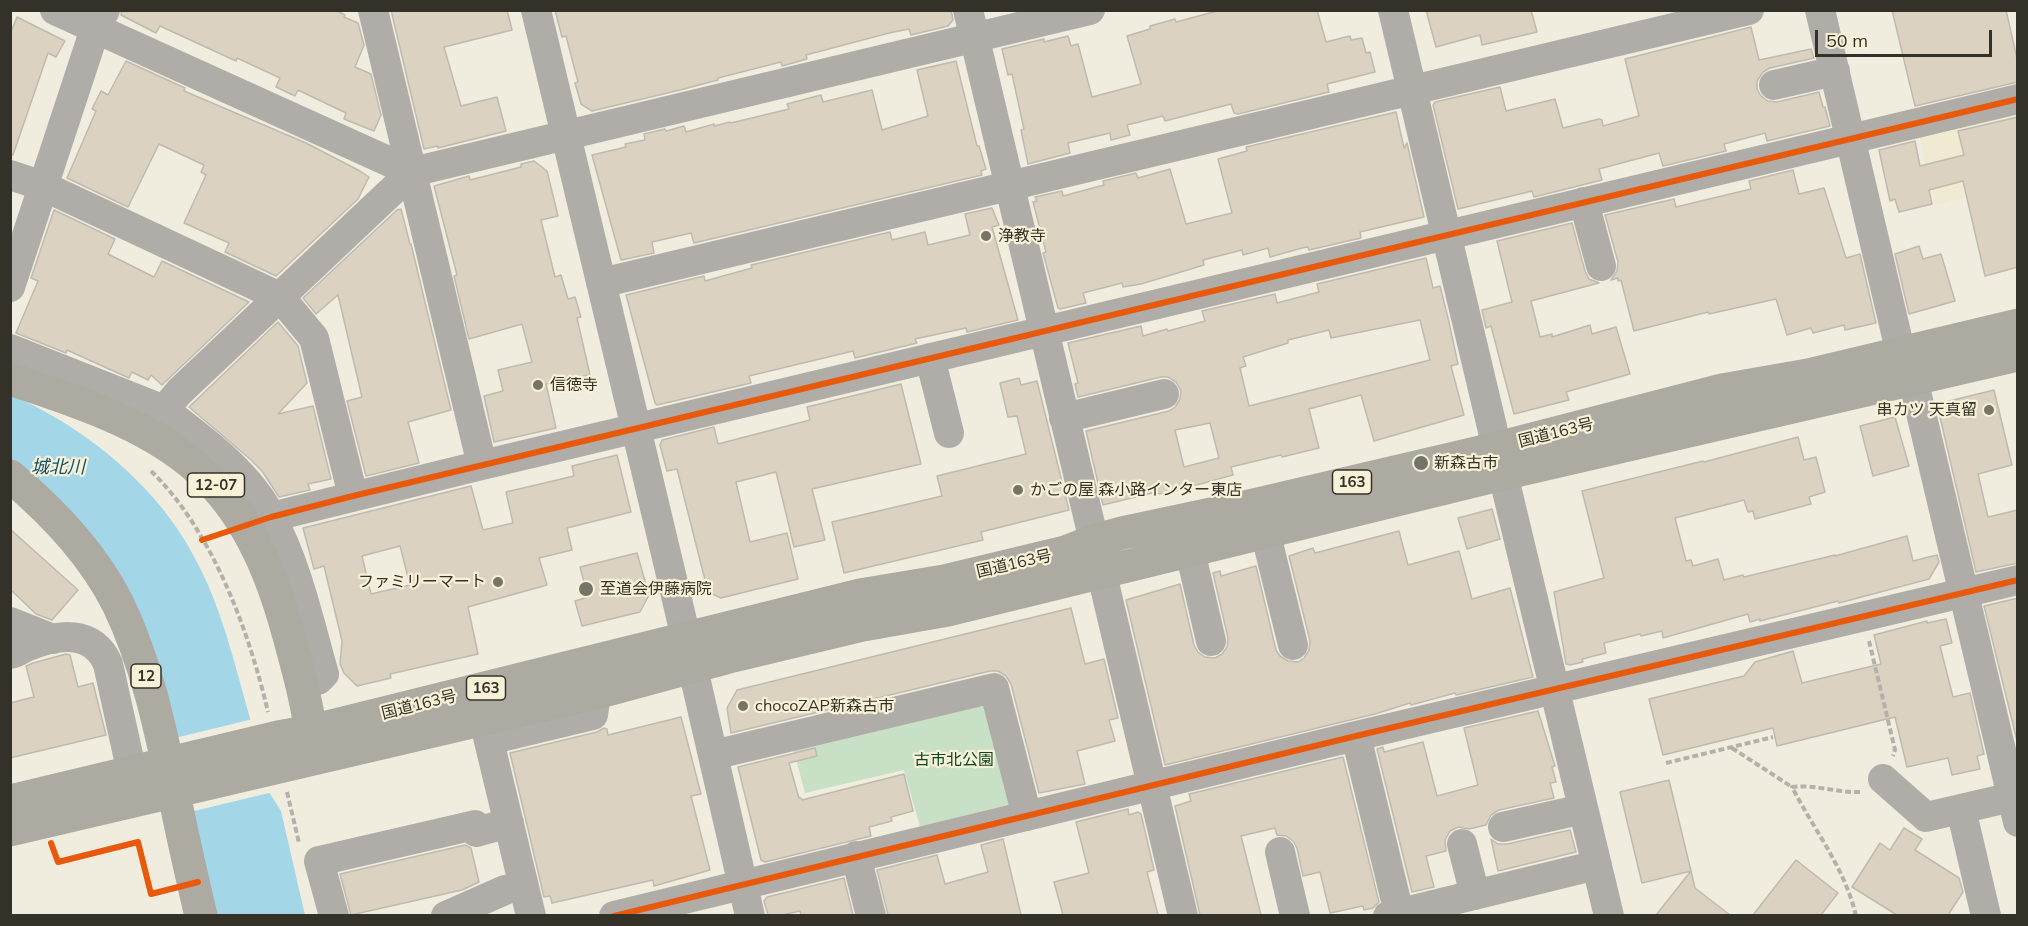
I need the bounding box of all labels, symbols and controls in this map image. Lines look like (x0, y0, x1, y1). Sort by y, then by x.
scale bar (1818, 18, 1995, 56)
text: 50 m (1826, 29, 1868, 52)
place label: 浄教寺 (998, 226, 1046, 246)
marker: 浄教寺 (979, 229, 993, 243)
place label: 信徳寺 (550, 375, 598, 395)
marker: 信徳寺 (531, 378, 545, 392)
place label: 串カツ 天真留 (1877, 400, 1977, 420)
marker: 串カツ 天真留 (1982, 403, 1996, 417)
street label: 国道163号 (1516, 414, 1596, 452)
place label: 新森古市 (1434, 453, 1498, 473)
marker: 新森古市 (1412, 454, 1430, 472)
water label: 城北川 (31, 457, 85, 479)
road number: 163 (1332, 470, 1372, 494)
road number: 12-07 (188, 473, 244, 497)
place label: かごの屋 森小路インター東店 (1030, 480, 1242, 500)
marker: かごの屋 森小路インター東店 (1011, 483, 1025, 497)
street label: 国道163号 (974, 546, 1054, 582)
place label: ファミリーマート (358, 572, 486, 592)
marker: ファミリーマート (491, 575, 505, 589)
place label: 至道会伊藤病院 (600, 579, 712, 599)
marker: 至道会伊藤病院 (577, 580, 595, 598)
road number: 12 (131, 664, 161, 688)
road number: 163 (466, 676, 506, 700)
street label: 国道163号 (379, 686, 459, 724)
place label: chocoZAP新森古市 (755, 696, 894, 716)
marker: chocoZAP新森古市 (736, 699, 750, 713)
park label: 古市北公園 (914, 750, 994, 770)

